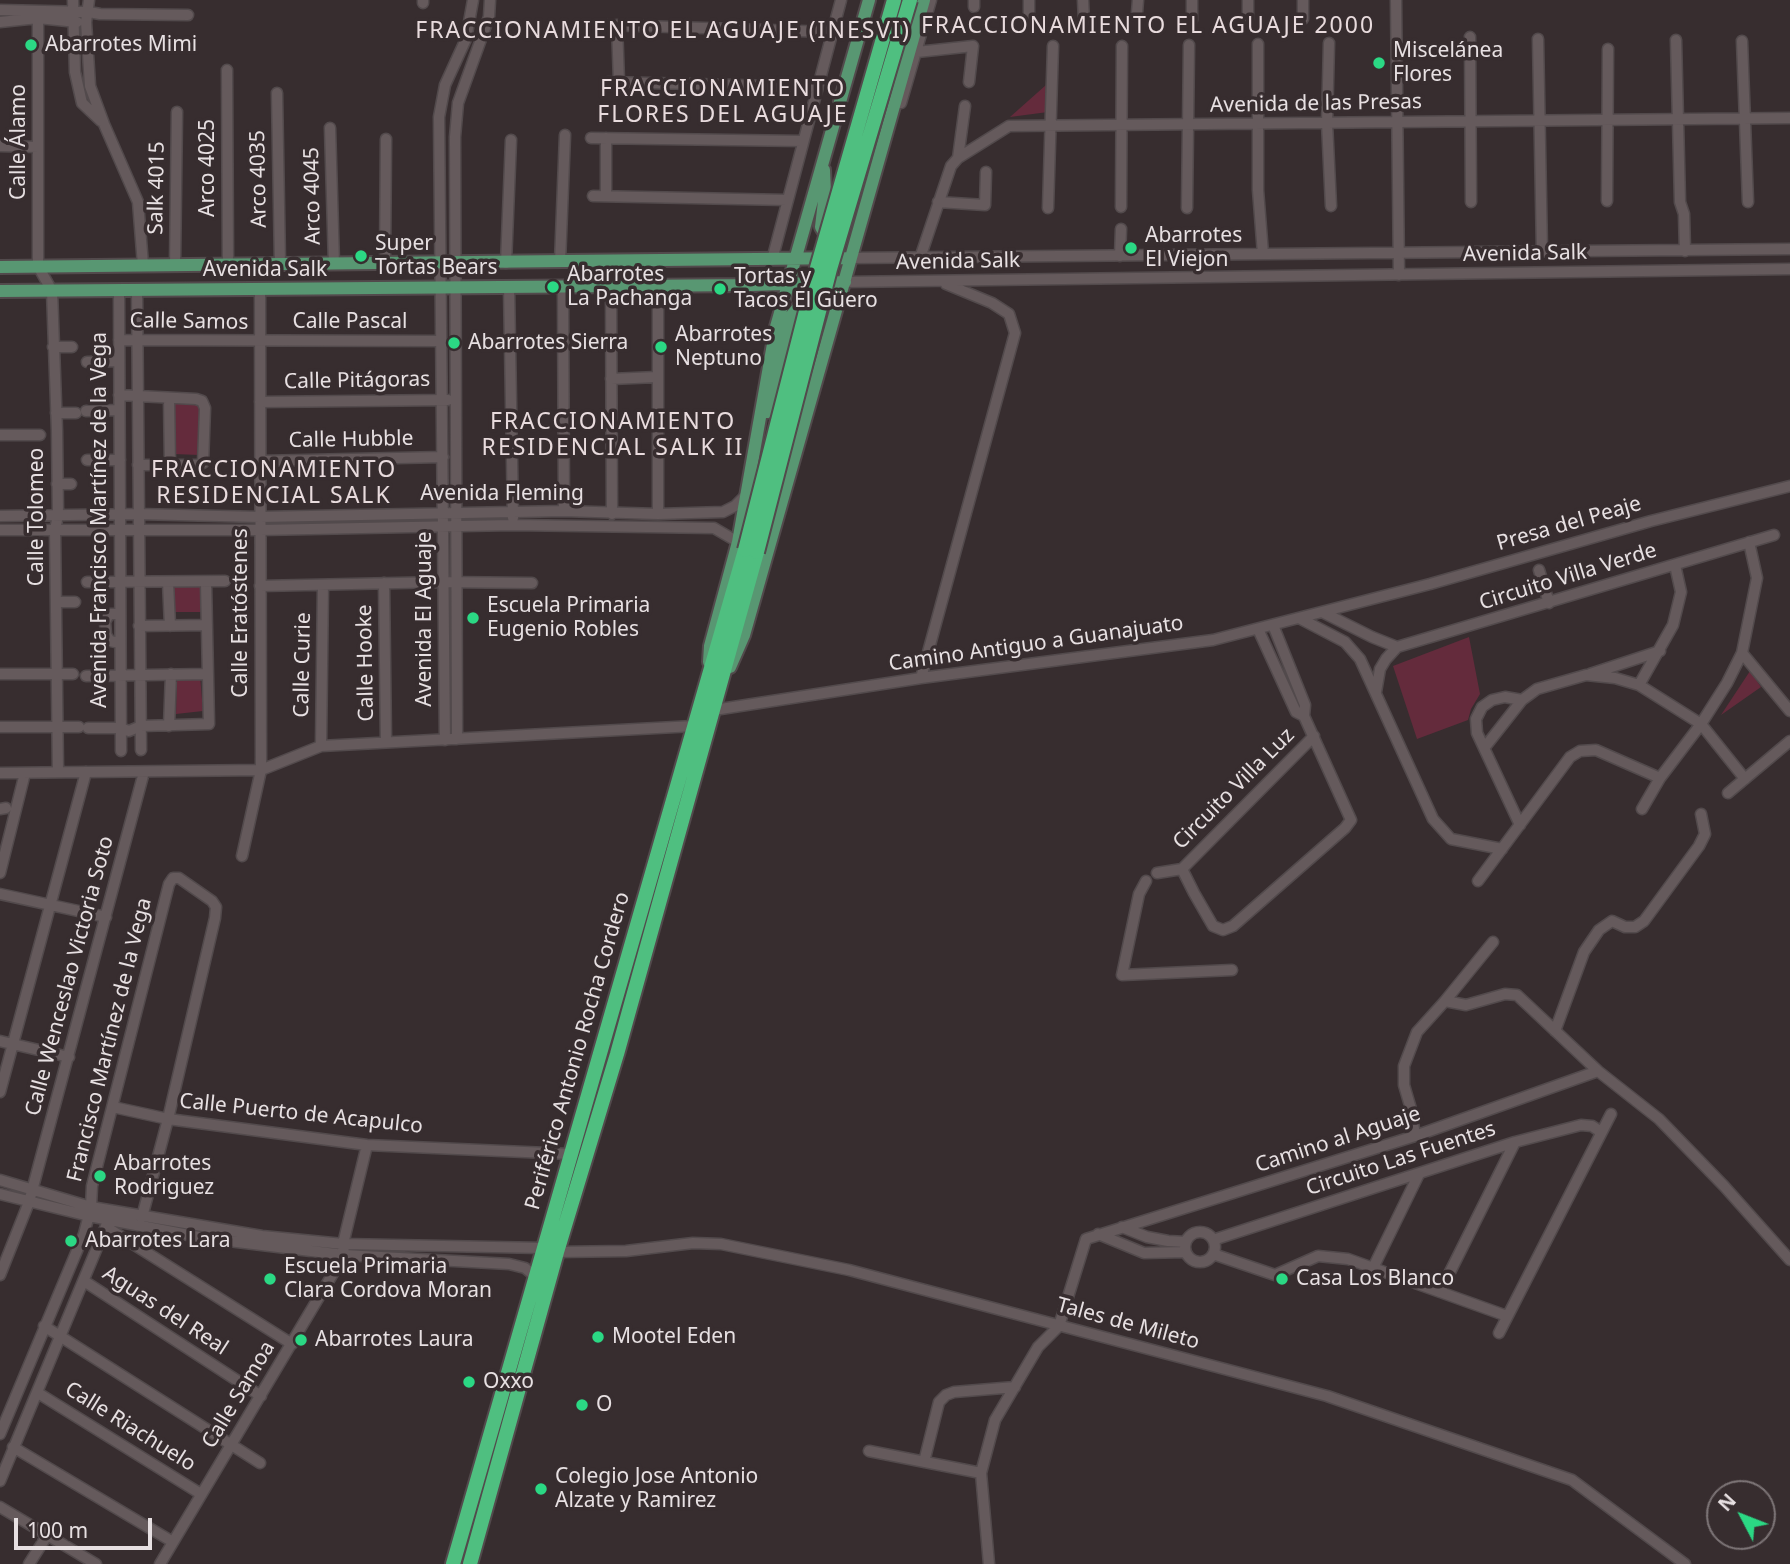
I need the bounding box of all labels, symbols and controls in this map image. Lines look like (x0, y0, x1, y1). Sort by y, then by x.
district label: FRACCIONAMIENTO EL AGUAJE 2000 (925, 12, 1371, 40)
district label: FRACCIONAMIENTO EL AGUAJE (INESVI) (419, 17, 907, 45)
place label: Abarrotes Mimi (45, 32, 197, 58)
marker: Abarrotes Mimi (23, 37, 39, 53)
place label: Miscelánea Flores (1393, 38, 1503, 88)
marker: Miscelánea Flores (1371, 55, 1387, 71)
district label: FRACCIONAMIENTO FLORES DEL AGUAJE (599, 75, 847, 129)
street label: Calle Álamo (6, 84, 32, 200)
street label: Avenida de las Presas (1210, 90, 1422, 118)
street label: Arco 4025 (195, 119, 221, 217)
street label: Arco 4035 (246, 130, 272, 228)
street label: Salk 4015 (144, 141, 170, 235)
street label: Arco 4045 (300, 147, 326, 245)
place label: Abarrotes El Viejon (1145, 223, 1242, 273)
place label: Super Tortas Bears (375, 231, 497, 281)
marker: Abarrotes El Viejon (1123, 240, 1139, 256)
street label: Avenida Salk (1463, 240, 1587, 268)
marker: Super Tortas Bears (353, 248, 369, 264)
street label: Avenida Salk (896, 248, 1020, 276)
street label: Avenida Salk (203, 257, 327, 283)
place label: Abarrotes La Pachanga (567, 262, 692, 312)
place label: Tortas y Tacos El Güero (734, 264, 878, 314)
marker: Abarrotes La Pachanga (545, 279, 561, 295)
marker: Tortas y Tacos El Güero (712, 281, 728, 297)
street label: Calle Samos (129, 308, 249, 336)
street label: Calle Pascal (292, 309, 408, 335)
place label: Abarrotes Neptuno (675, 322, 772, 372)
place label: Abarrotes Sierra (468, 330, 628, 356)
street label: Avenida Francisco Martínez de la Vega (87, 332, 113, 708)
marker: Abarrotes Sierra (446, 335, 462, 351)
marker: Abarrotes Neptuno (653, 339, 669, 355)
street label: Calle Pitágoras (284, 367, 430, 395)
district label: FRACCIONAMIENTO RESIDENCIAL SALK II (484, 408, 742, 462)
street label: Calle Hubble (288, 426, 414, 454)
street label: Calle Tolomeo (24, 448, 50, 586)
district label: FRACCIONAMIENTO RESIDENCIAL SALK (153, 456, 395, 510)
street label: Avenida Fleming (420, 481, 584, 507)
street label: Presa del Peaje (1494, 491, 1644, 557)
street label: Calle Eratóstenes (228, 528, 254, 698)
street label: Avenida El Aguaje (412, 531, 438, 707)
street label: Circuito Villa Verde (1476, 538, 1660, 616)
place label: Escuela Primaria Eugenio Robles (487, 593, 650, 643)
street label: Calle Hooke (352, 604, 380, 722)
marker: Escuela Primaria Eugenio Robles (465, 610, 481, 626)
street label: Camino Antiguo a Guanajuato (887, 611, 1185, 677)
street label: Calle Curie (289, 612, 317, 718)
street label: Circuito Villa Luz (1168, 723, 1300, 855)
street label: Calle Wenceslao Victoria Soto (20, 833, 120, 1119)
street label: Periférico Antonio Rocha Cordero (521, 889, 635, 1213)
street label: Francisco Martínez de la Vega (62, 895, 158, 1185)
street label: Calle Puerto de Acapulco (178, 1089, 424, 1139)
street label: Camino al Aguaje (1252, 1101, 1424, 1179)
street label: Circuito Las Fuentes (1303, 1116, 1499, 1202)
place label: Abarrotes Rodriguez (114, 1151, 214, 1201)
marker: Abarrotes Rodriguez (92, 1168, 108, 1184)
place label: Abarrotes Lara (85, 1228, 231, 1254)
marker: Abarrotes Lara (63, 1233, 79, 1249)
place label: Escuela Primaria Clara Cordova Moran (284, 1254, 492, 1304)
street label: Aguas del Real (98, 1261, 232, 1361)
place label: Casa Los Blanco (1296, 1266, 1454, 1292)
marker: Escuela Primaria Clara Cordova Moran (262, 1271, 278, 1287)
marker: Casa Los Blanco (1274, 1271, 1290, 1287)
street label: Tales de Mileto (1054, 1293, 1202, 1355)
place label: Mootel Eden (612, 1324, 736, 1350)
place label: Abarrotes Laura (315, 1327, 473, 1353)
marker: Mootel Eden (590, 1329, 606, 1345)
marker: Abarrotes Laura (293, 1332, 309, 1348)
street label: Calle Samoa (197, 1337, 281, 1453)
place label: Oxxo (483, 1369, 534, 1395)
marker: Oxxo (461, 1374, 477, 1390)
street label: Calle Riachuelo (60, 1377, 200, 1477)
place label: O (596, 1392, 612, 1418)
marker: O (574, 1397, 590, 1413)
place label: Colegio Jose Antonio Alzate y Ramirez (555, 1464, 758, 1514)
north arrow (1706, 1480, 1776, 1550)
marker: Colegio Jose Antonio Alzate y Ramirez (533, 1481, 549, 1497)
text: N (1712, 1488, 1742, 1517)
scale bar (18, 1504, 156, 1548)
text: 100 m (27, 1516, 88, 1544)

